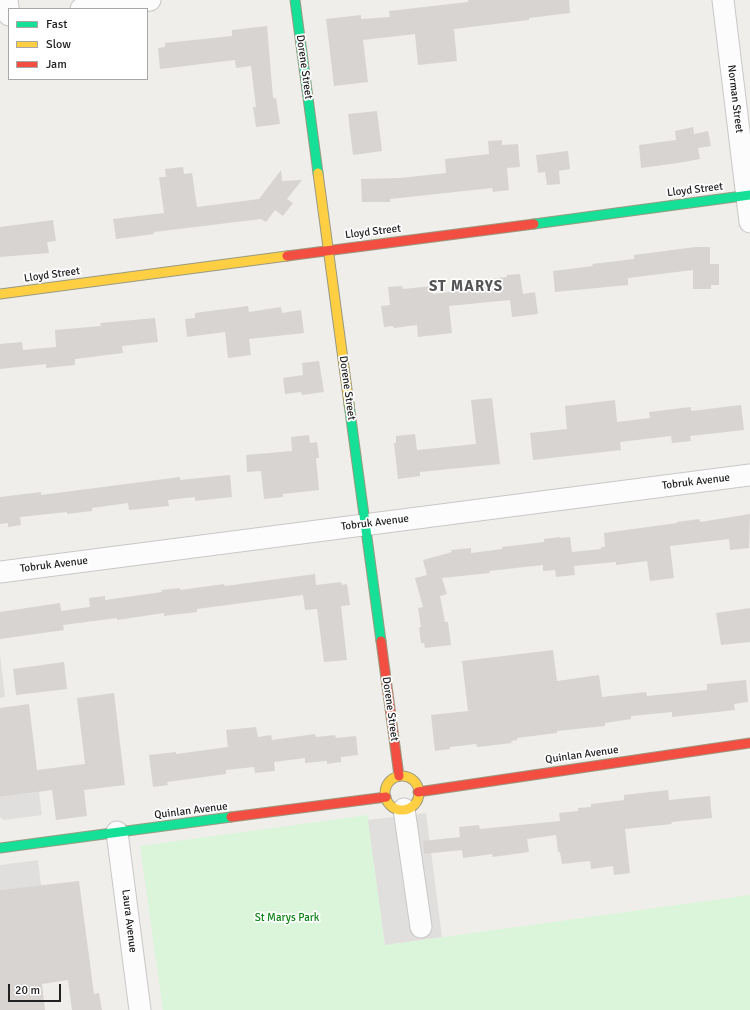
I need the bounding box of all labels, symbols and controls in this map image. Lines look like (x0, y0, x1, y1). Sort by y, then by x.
legend (8, 8, 148, 80)
text: Fast (46, 17, 67, 32)
street label: Dorene Street (293, 34, 315, 100)
text: Slow (46, 37, 71, 52)
text: Jam (46, 57, 67, 72)
street label: Norman Street (724, 64, 746, 134)
street label: Lloyd Street (666, 180, 724, 200)
street label: Lloyd Street (344, 222, 402, 242)
street label: Lloyd Street (23, 265, 81, 285)
district label: ST MARYS (429, 278, 503, 296)
street label: Dorene Street (336, 355, 358, 421)
street label: Tobruk Avenue (661, 471, 731, 493)
street label: Tobruk Avenue (340, 512, 410, 534)
street label: Tobruk Avenue (19, 554, 89, 576)
street label: Dorene Street (379, 676, 401, 742)
street label: Quinlan Avenue (545, 743, 619, 767)
street label: Quinlan Avenue (154, 800, 228, 822)
street label: Laura Avenue (119, 889, 139, 953)
park label: St Marys Park (255, 911, 319, 925)
scale bar (10, 976, 63, 1002)
text: 20 m (15, 983, 40, 998)

